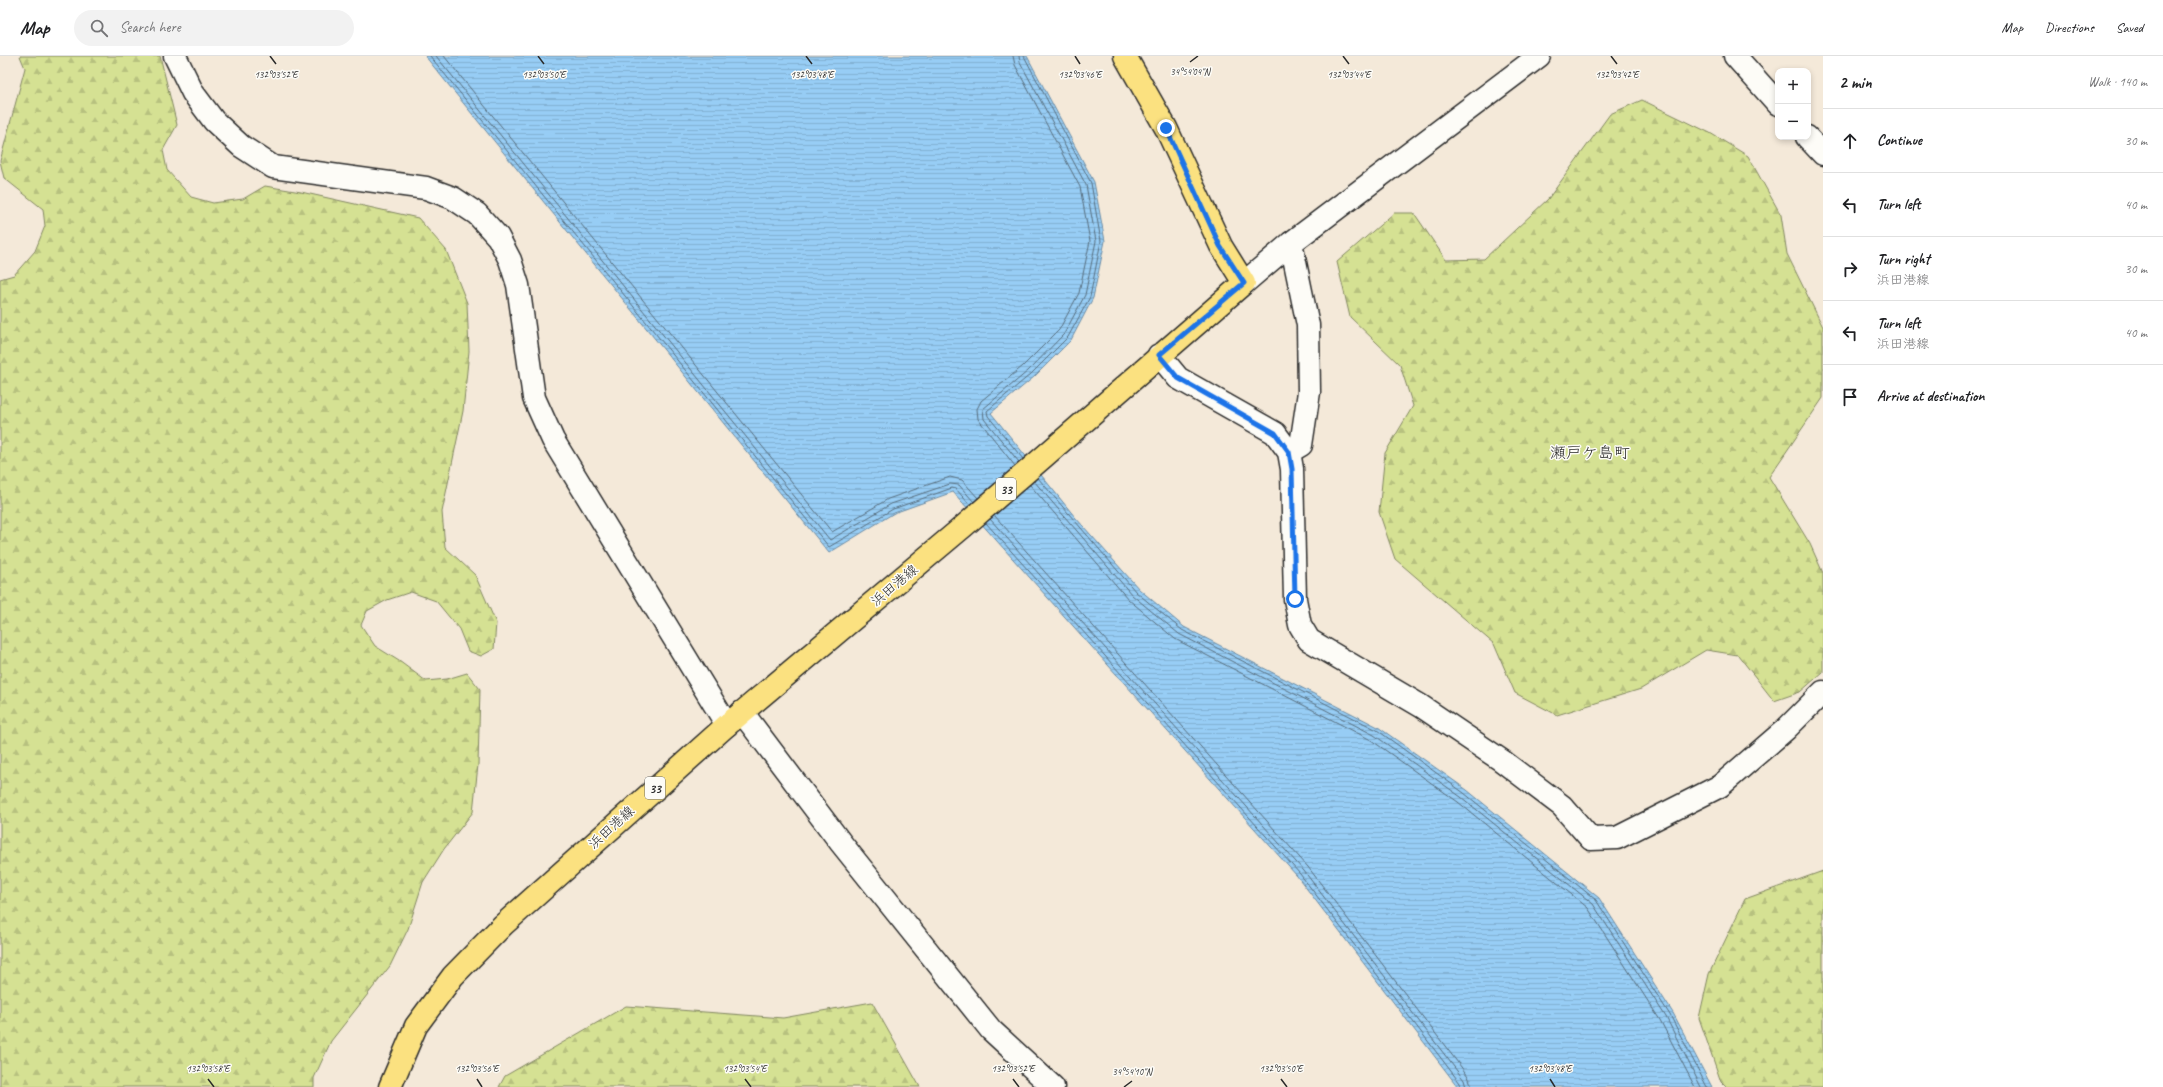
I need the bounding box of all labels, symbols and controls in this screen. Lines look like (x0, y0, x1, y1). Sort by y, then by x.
search box (74, 10, 354, 46)
text: Map (20, 16, 50, 40)
icon: search (88, 17, 110, 39)
text: Search here (120, 18, 181, 37)
text: Map (2002, 19, 2023, 36)
text: Directions (2045, 19, 2094, 36)
text: Saved (2116, 19, 2143, 36)
text: 34°54'04"N (1170, 65, 1212, 78)
text: 132°03'52"E (254, 68, 299, 81)
text: 132°03'50"E (522, 68, 567, 81)
text: 132°03'48"E (790, 68, 835, 81)
text: 132°03'46"E (1058, 68, 1103, 81)
text: 132°03'44"E (1327, 68, 1372, 81)
text: 132°03'42"E (1595, 68, 1640, 81)
map controls (1775, 68, 1811, 140)
button: + (1775, 68, 1811, 104)
text: 2 min (1839, 72, 1872, 93)
text: Walk · 140 m (2088, 74, 2147, 90)
button: − (1775, 104, 1811, 140)
route end (1157, 119, 1175, 137)
icon: ahead (1839, 130, 1861, 152)
text: Continue (1877, 131, 1922, 150)
text: 30 m (2125, 133, 2147, 149)
icon: left (1839, 194, 1861, 216)
text: Turn left (1877, 195, 1920, 214)
text: 40 m (2125, 197, 2147, 213)
text: Turn right (1877, 250, 1930, 269)
icon: right (1839, 258, 1861, 280)
text: 30 m (2125, 261, 2147, 277)
text: 浜田港線 (1877, 272, 1929, 288)
text: Turn left (1877, 314, 1920, 333)
icon: left (1839, 322, 1861, 344)
text: 40 m (2125, 325, 2147, 341)
text: 浜田港線 (1877, 336, 1929, 352)
icon: arrive (1839, 386, 1861, 408)
text: Arrive at destination (1877, 387, 1984, 406)
district label: 瀬戸ケ島町 (1550, 443, 1630, 463)
road number: 33 (996, 478, 1016, 500)
street label: 浜田港線 (867, 561, 921, 610)
route start (1286, 590, 1304, 608)
road number: 33 (645, 777, 665, 799)
street label: 浜田港線 (585, 802, 638, 852)
text: 132°03'58"E (186, 1062, 231, 1075)
text: 132°03'56"E (455, 1062, 500, 1075)
text: 132°03'54"E (723, 1062, 768, 1075)
text: 132°03'52"E (991, 1062, 1036, 1075)
text: 132°03'50"E (1259, 1062, 1304, 1075)
text: 132°03'48"E (1528, 1062, 1573, 1075)
text: 34°54'10"N (1112, 1065, 1154, 1078)

